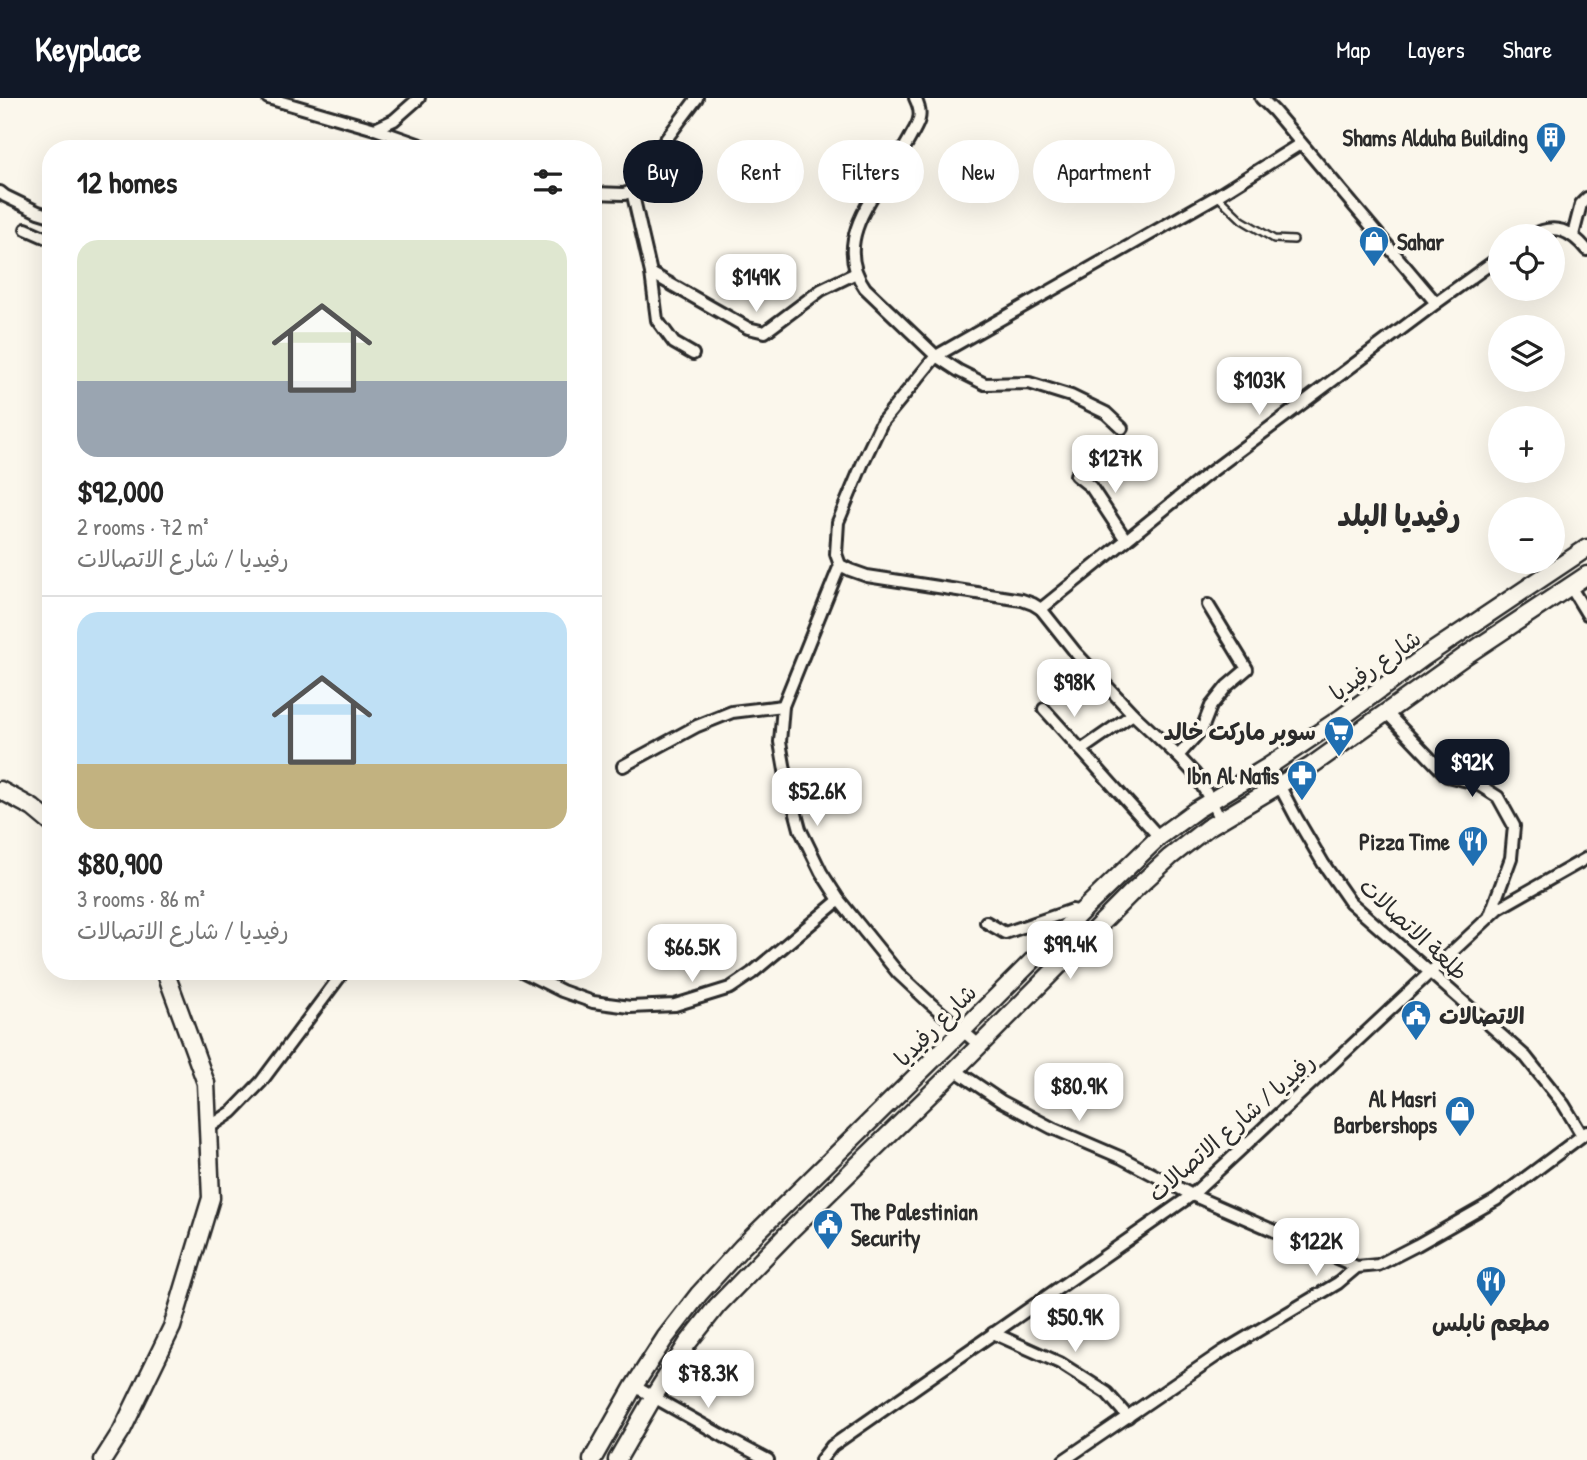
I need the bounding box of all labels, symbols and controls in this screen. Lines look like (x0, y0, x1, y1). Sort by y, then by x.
text: Keyplace (35, 27, 141, 71)
text: Map (1336, 33, 1370, 65)
text: Layers (1408, 33, 1465, 65)
text: Share (1503, 33, 1552, 65)
building icon: Shams Alduha Building (1534, 120, 1568, 164)
place label: Shams Alduha Building (1343, 122, 1528, 154)
chip: Buy (623, 140, 703, 203)
chip: Rent (717, 140, 804, 203)
chip: Filters (818, 140, 924, 203)
chip: New (938, 140, 1019, 203)
chip: Apartment (1033, 140, 1175, 203)
text: 12 homes (77, 162, 177, 202)
icon: filters (529, 163, 567, 201)
shop icon: Sahar (1357, 224, 1391, 268)
map controls (1488, 224, 1565, 574)
button: locate (1488, 224, 1565, 301)
place label: Sahar (1397, 226, 1444, 257)
pin: $149K (707, 254, 805, 314)
text: $149K (731, 261, 781, 292)
icon: home (259, 285, 385, 411)
button: layers (1488, 315, 1565, 392)
pin: $103K (1210, 358, 1308, 417)
text: $103K (1233, 364, 1285, 395)
button: + (1488, 406, 1565, 483)
pin: $127K (1066, 436, 1164, 495)
text: $127K (1088, 442, 1142, 473)
text: $92,000 (77, 471, 164, 511)
district label: رفيديا البلد (1337, 495, 1461, 535)
button: − (1488, 497, 1565, 574)
text: 2 rooms · 72 m² (77, 511, 209, 542)
text: رفيديا / شارع الاتصالات (77, 543, 289, 574)
street label: شارع رفيديا (1323, 622, 1427, 709)
icon: home (259, 657, 385, 783)
pin: $98K (1033, 660, 1115, 719)
text: $98K (1053, 666, 1095, 697)
supermarket icon: سوبر مارکت خالد (1322, 714, 1356, 758)
place label: سوبر مارکت خالد (1164, 716, 1316, 747)
pin: $92K (1431, 740, 1513, 799)
text: $92K (1451, 746, 1493, 777)
pharmacy icon: Ibn Al Nafis (1285, 758, 1319, 802)
place label: Ibn Al Nafis (1186, 760, 1279, 791)
pin: $52.6K (760, 768, 874, 828)
text: $52.6K (788, 775, 846, 806)
restaurant icon: Pizza Time (1456, 824, 1490, 868)
place label: Pizza Time (1359, 826, 1451, 857)
text: $80,900 (77, 843, 163, 883)
street label: طلعة الاتصالات (1353, 871, 1475, 987)
text: 3 rooms · 86 m² (77, 883, 205, 914)
text: رفيديا / شارع الاتصالات (77, 915, 289, 946)
pin: $99.4K (1013, 922, 1127, 981)
pin: $66.5K (635, 924, 749, 984)
text: $99.4K (1043, 928, 1097, 959)
text: $66.5K (664, 931, 720, 962)
street label: شارع رفيديا (887, 977, 984, 1074)
public building icon: الاتصالات (1399, 998, 1433, 1042)
place label: الاتصالات (1439, 1000, 1525, 1031)
street label: رفيديا / شارع الاتصالات (1141, 1046, 1322, 1209)
pin: $80.9K (1022, 1063, 1136, 1123)
text: $80.9K (1050, 1070, 1108, 1101)
place label: Al Masri Barbershops (1334, 1083, 1437, 1141)
shop icon: Al Masri Barbershops (1443, 1094, 1477, 1138)
place label: The Palestinian Security (850, 1196, 978, 1254)
public building icon: The Palestinian Security (811, 1207, 845, 1251)
pin: $122K (1267, 1218, 1365, 1278)
text: $122K (1289, 1225, 1343, 1256)
restaurant icon: مطعم نابلس (1474, 1264, 1508, 1308)
pin: $50.9K (1018, 1294, 1132, 1354)
text: $50.9K (1046, 1301, 1104, 1332)
place label: مطعم نابلس (1432, 1307, 1550, 1341)
pin: $78.3K (651, 1350, 765, 1410)
text: $78.3K (678, 1357, 738, 1388)

